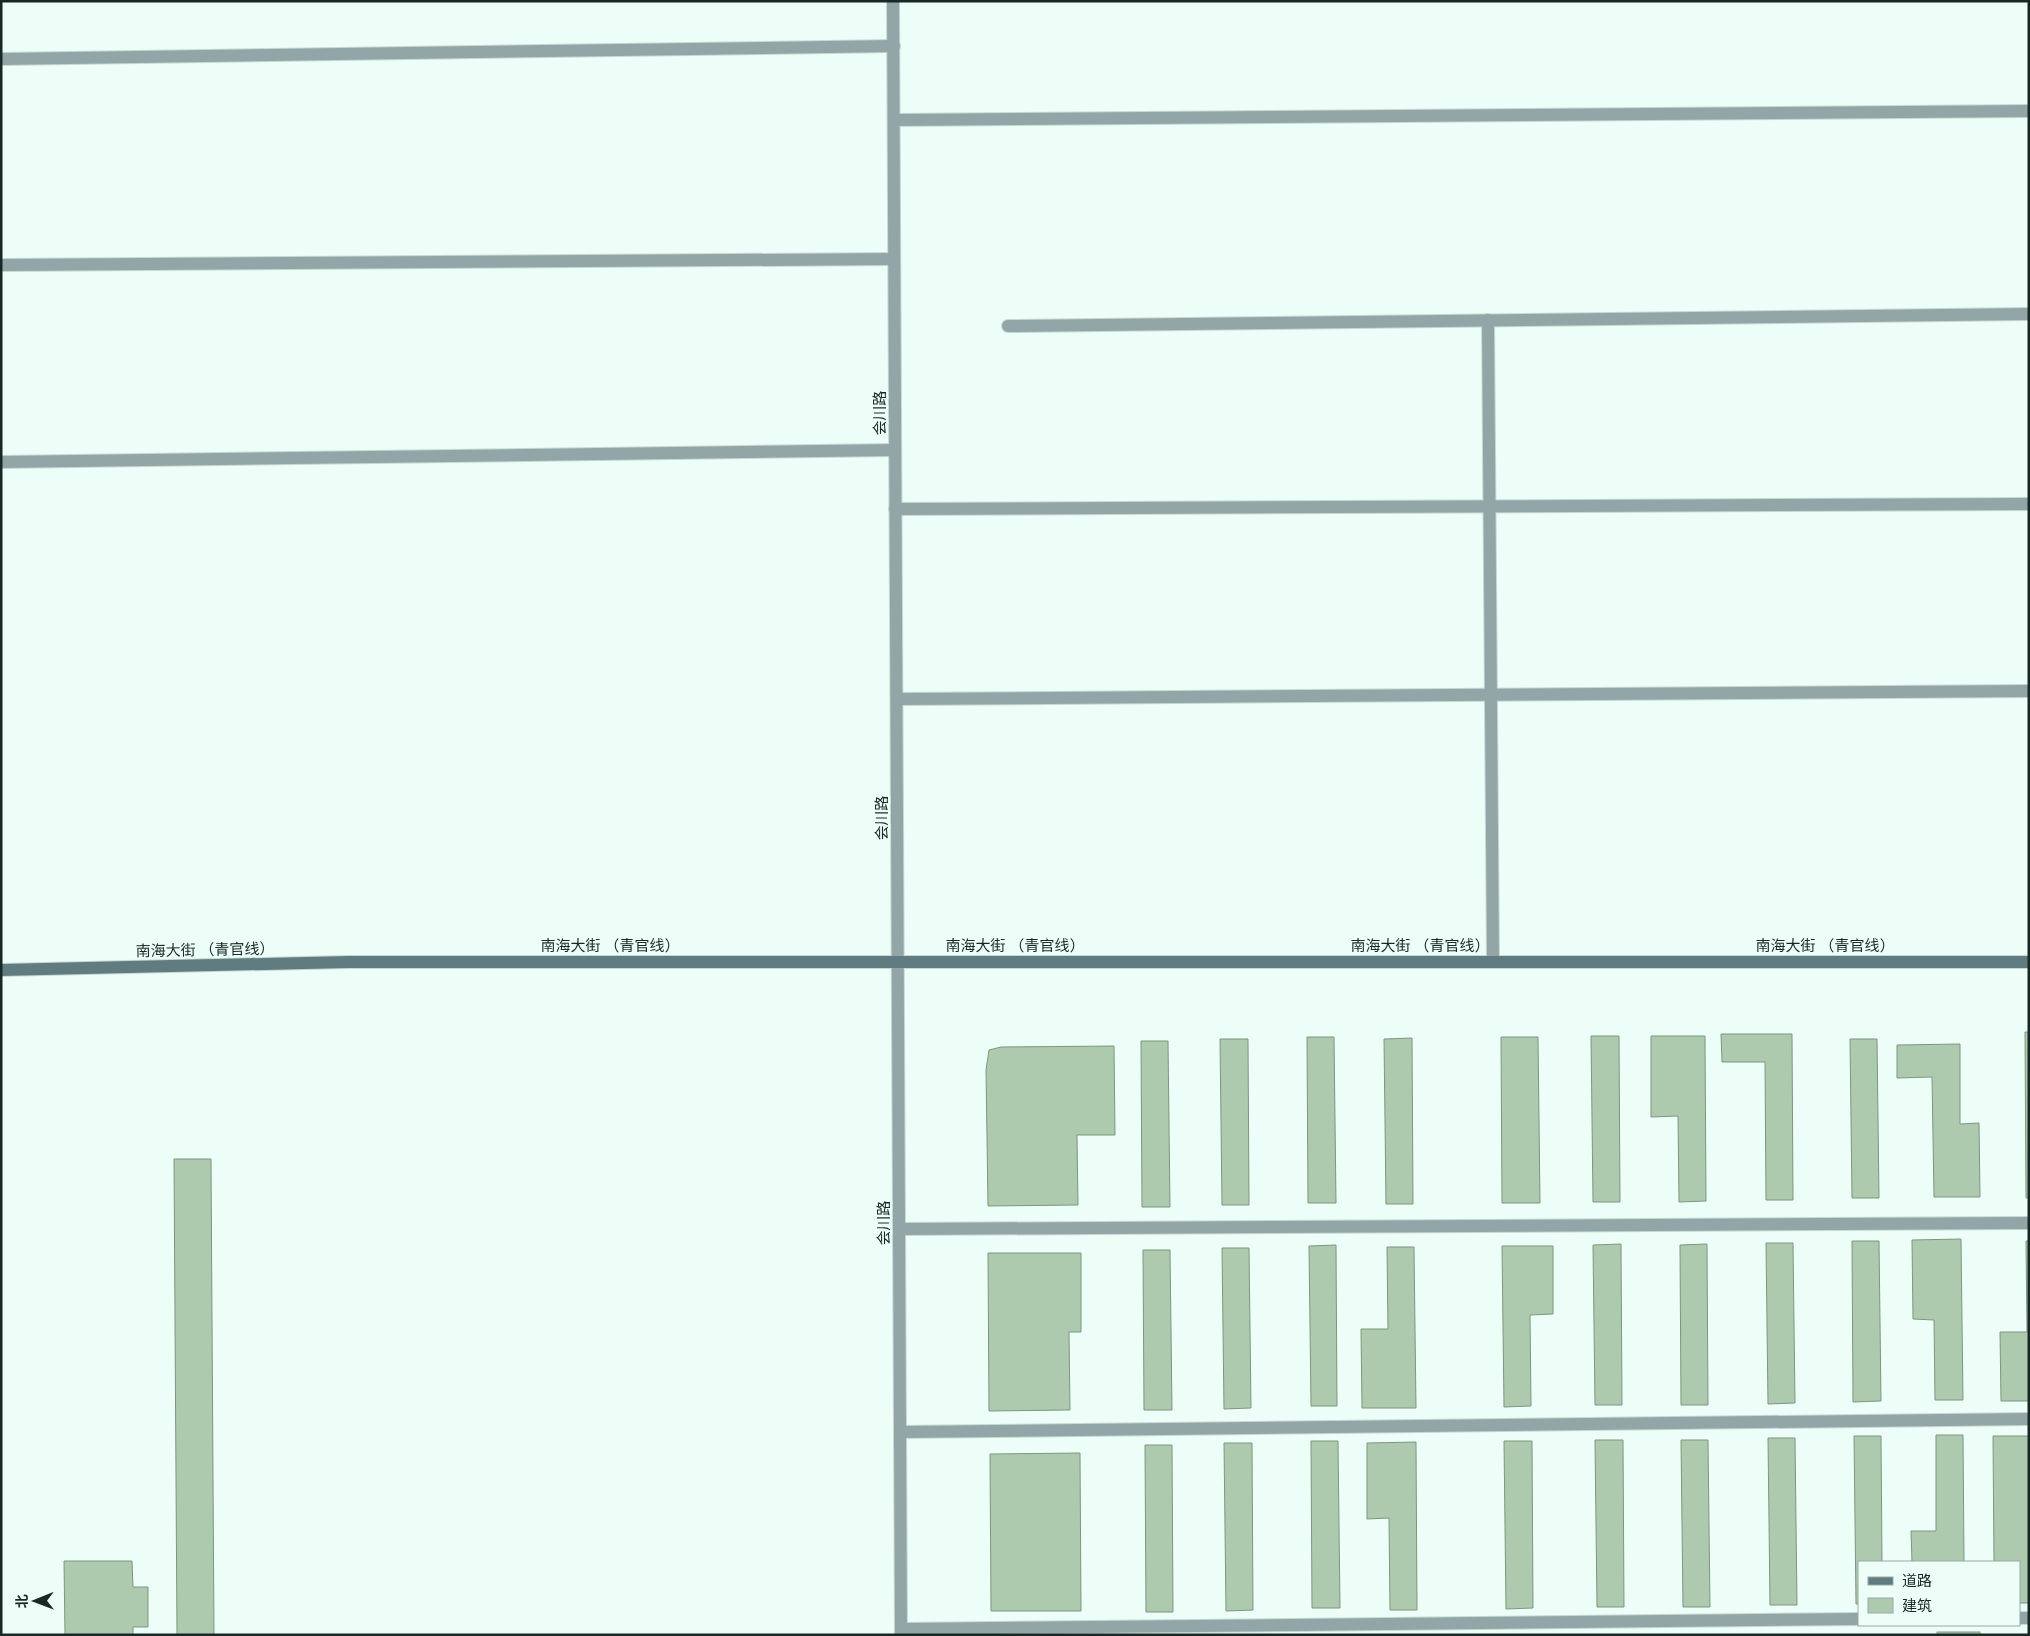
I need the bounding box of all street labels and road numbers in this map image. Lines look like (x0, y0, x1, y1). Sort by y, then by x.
street label: 会川路 (869, 390, 889, 436)
street label: 会川路 (871, 795, 891, 841)
street label: 南海大街 （青官线） (541, 935, 679, 955)
street label: 南海大街 （青官线） (946, 935, 1084, 955)
street label: 南海大街 （青官线） (1351, 935, 1489, 955)
street label: 南海大街 （青官线） (1756, 935, 1894, 955)
street label: 南海大街 （青官线） (135, 938, 275, 960)
street label: 会川路 (873, 1200, 893, 1246)

